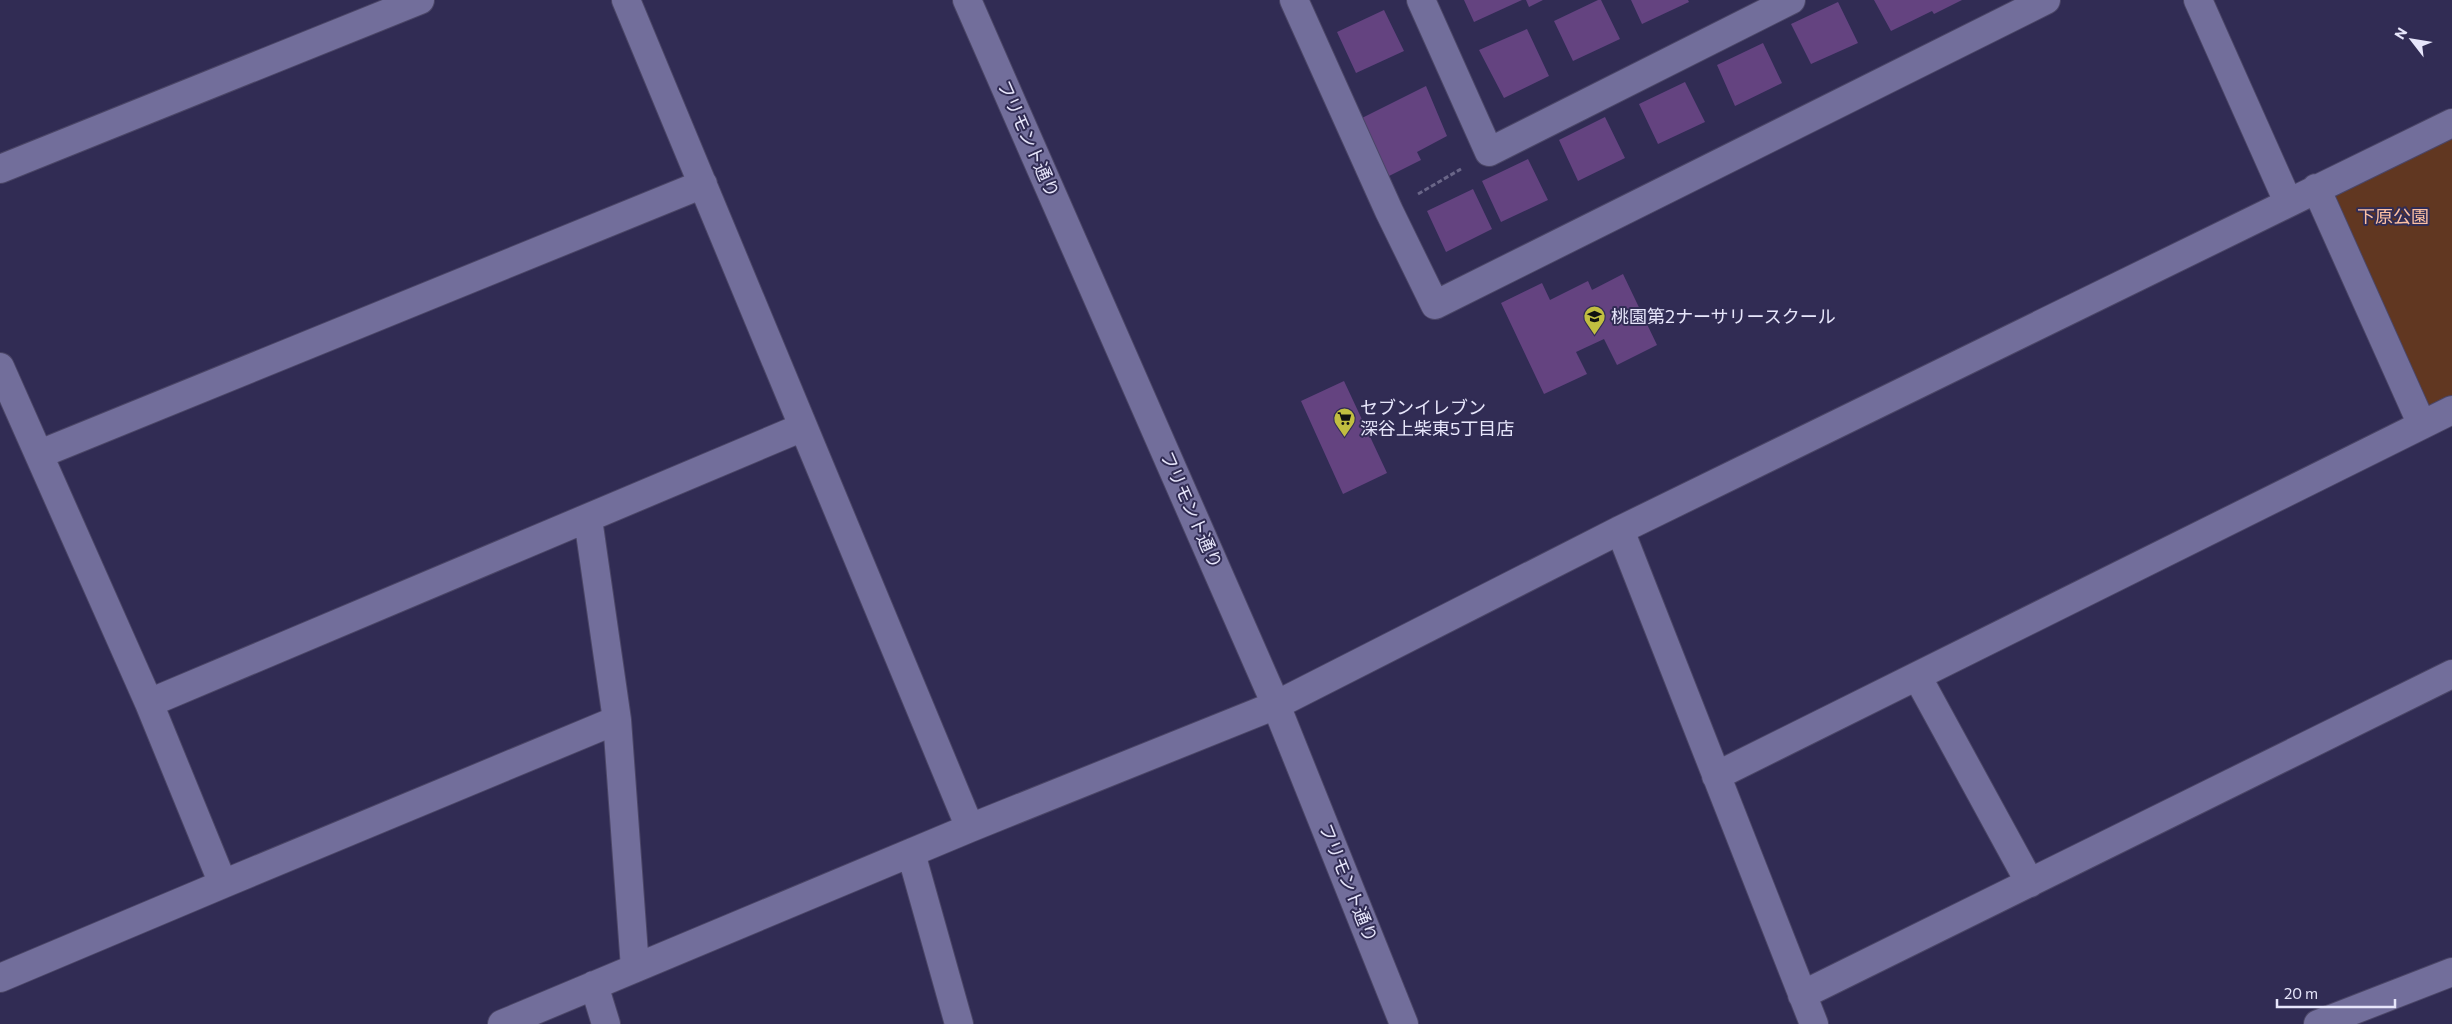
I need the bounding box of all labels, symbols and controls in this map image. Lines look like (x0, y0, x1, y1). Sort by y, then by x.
north arrow (2387, 15, 2437, 65)
text: N (2390, 24, 2410, 42)
street label: フリモント通り (993, 77, 1065, 201)
park label: 下原公園 (2357, 205, 2429, 227)
school or university icon: 桃園第2ナーサリースクール (1583, 305, 1607, 336)
place label: 桃園第2ナーサリースクール (1611, 305, 1836, 327)
place label: セブンイレブン 深谷上柴東5丁目店 (1360, 396, 1514, 439)
supermarket icon: セブンイレブン 深谷上柴東5丁目店 (1332, 406, 1356, 437)
street label: フリモント通り (1156, 448, 1228, 572)
street label: フリモント通り (1315, 820, 1383, 945)
scale bar (2277, 976, 2394, 1008)
text: 20 m (2284, 984, 2318, 1002)

